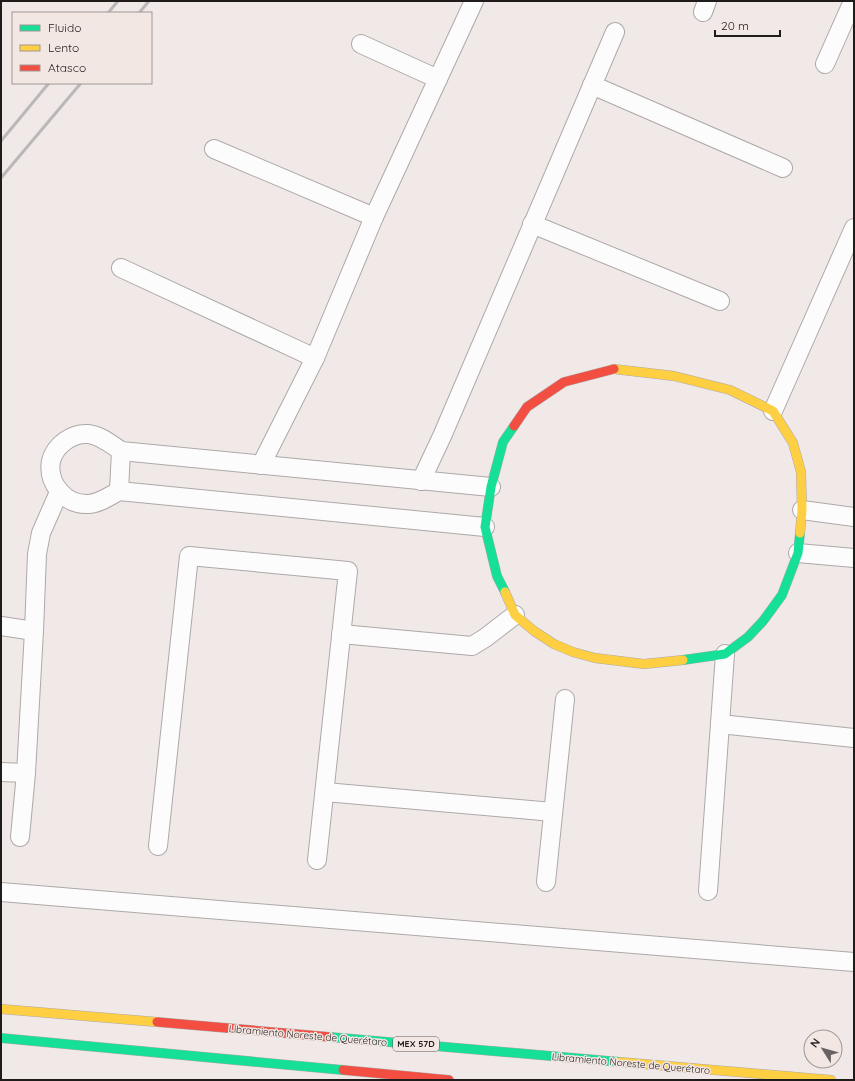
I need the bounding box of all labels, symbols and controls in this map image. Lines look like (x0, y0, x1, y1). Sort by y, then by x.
legend (12, 12, 152, 84)
scale bar (715, 12, 780, 38)
text: 20 m (721, 18, 749, 33)
text: Fluido (48, 20, 81, 35)
text: Lento (48, 40, 79, 55)
text: Atasco (48, 60, 86, 75)
street label: Libramiento Noreste de Querétaro (228, 1022, 388, 1049)
north arrow (803, 1029, 843, 1069)
text: N (807, 1036, 823, 1050)
road number: MEX 57D (393, 1037, 439, 1051)
street label: Libramiento Noreste de Querétaro (551, 1050, 711, 1077)

